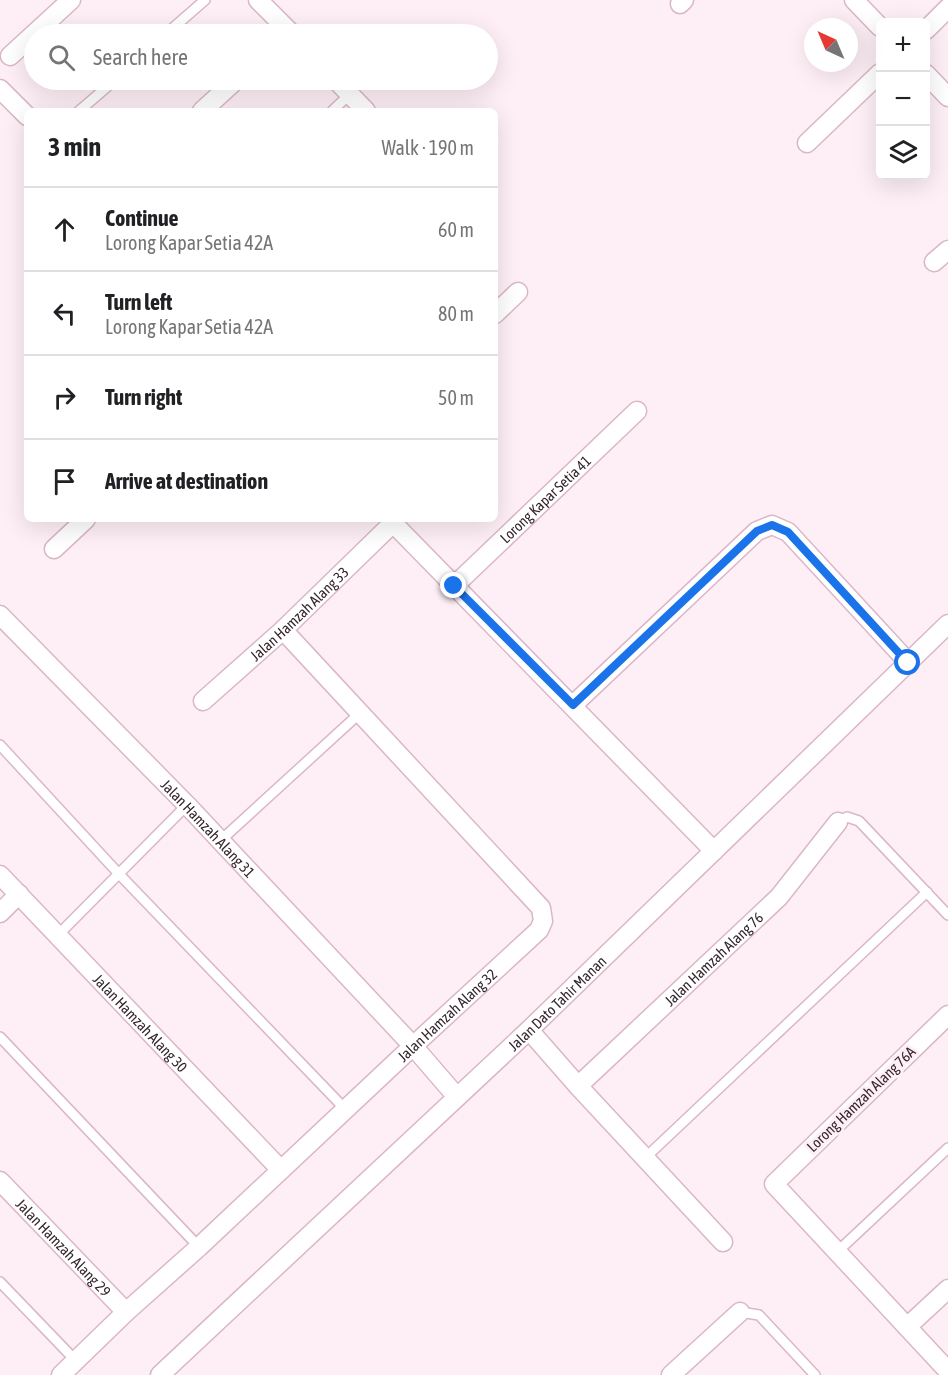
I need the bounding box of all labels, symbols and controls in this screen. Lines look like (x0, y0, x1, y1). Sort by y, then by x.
north arrow (804, 18, 858, 72)
map controls (876, 18, 930, 180)
button: + (876, 18, 930, 72)
search box (24, 24, 498, 90)
icon: search (45, 41, 78, 74)
text: Search here (93, 44, 188, 70)
button: − (876, 72, 930, 126)
button: layers (876, 126, 930, 180)
text: 3 min (48, 132, 101, 162)
text: Walk · 190 m (382, 136, 474, 159)
text: Continue (105, 205, 179, 231)
icon: ahead (48, 213, 81, 246)
text: 60 m (438, 218, 474, 241)
text: Lorong Kapar Setia 42A (105, 231, 273, 254)
text: Turn left (105, 289, 172, 315)
icon: left (48, 297, 81, 330)
text: 80 m (438, 302, 474, 325)
text: Lorong Kapar Setia 42A (105, 315, 273, 338)
icon: right (48, 381, 81, 414)
text: Turn right (105, 384, 182, 410)
text: 50 m (438, 386, 474, 409)
street label: Lorong Kapar Setia 41 (496, 452, 594, 546)
icon: arrive (48, 465, 81, 498)
text: Arrive at destination (105, 468, 268, 494)
street label: Jalan Hamzah Alang 33 (246, 563, 352, 664)
route end (440, 572, 466, 598)
route start (894, 649, 920, 675)
street label: Jalan Hamzah Alang 31 (158, 776, 259, 881)
street label: Jalan Hamzah Alang 76 (661, 908, 766, 1009)
street label: Jalan Dato Tahir Manan (504, 952, 609, 1054)
street label: Jalan Hamzah Alang 32 (394, 965, 500, 1065)
street label: Jalan Hamzah Alang 30 (90, 970, 191, 1075)
street label: Lorong Hamzah Alang 76A (803, 1042, 919, 1155)
street label: Jalan Hamzah Alang 29 (13, 1195, 114, 1300)

